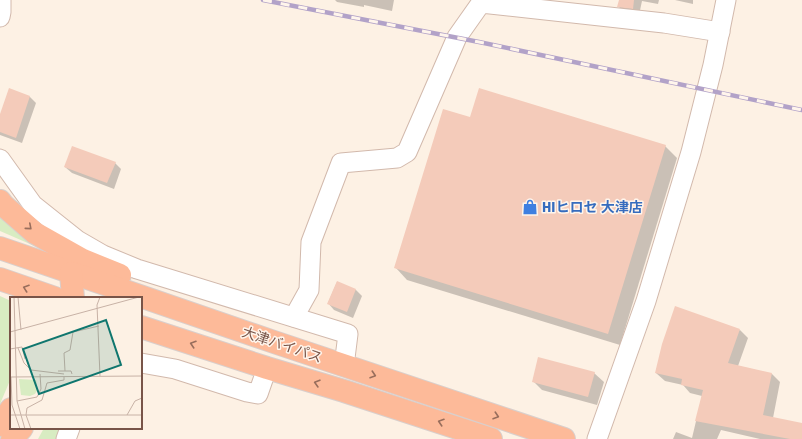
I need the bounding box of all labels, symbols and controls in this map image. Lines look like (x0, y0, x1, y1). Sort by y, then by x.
shop icon: HIヒロセ 大津店 (521, 198, 539, 216)
place label: HIヒロセ 大津店 (542, 199, 643, 216)
one-way arrow (24, 223, 31, 230)
one-way arrow (22, 284, 29, 292)
inset map (10, 297, 142, 429)
street label: 大津バイパス (240, 323, 324, 367)
one-way arrow (190, 340, 197, 349)
one-way arrow (369, 370, 376, 379)
one-way arrow (314, 379, 321, 388)
one-way arrow (493, 412, 500, 420)
one-way arrow (438, 418, 445, 427)

